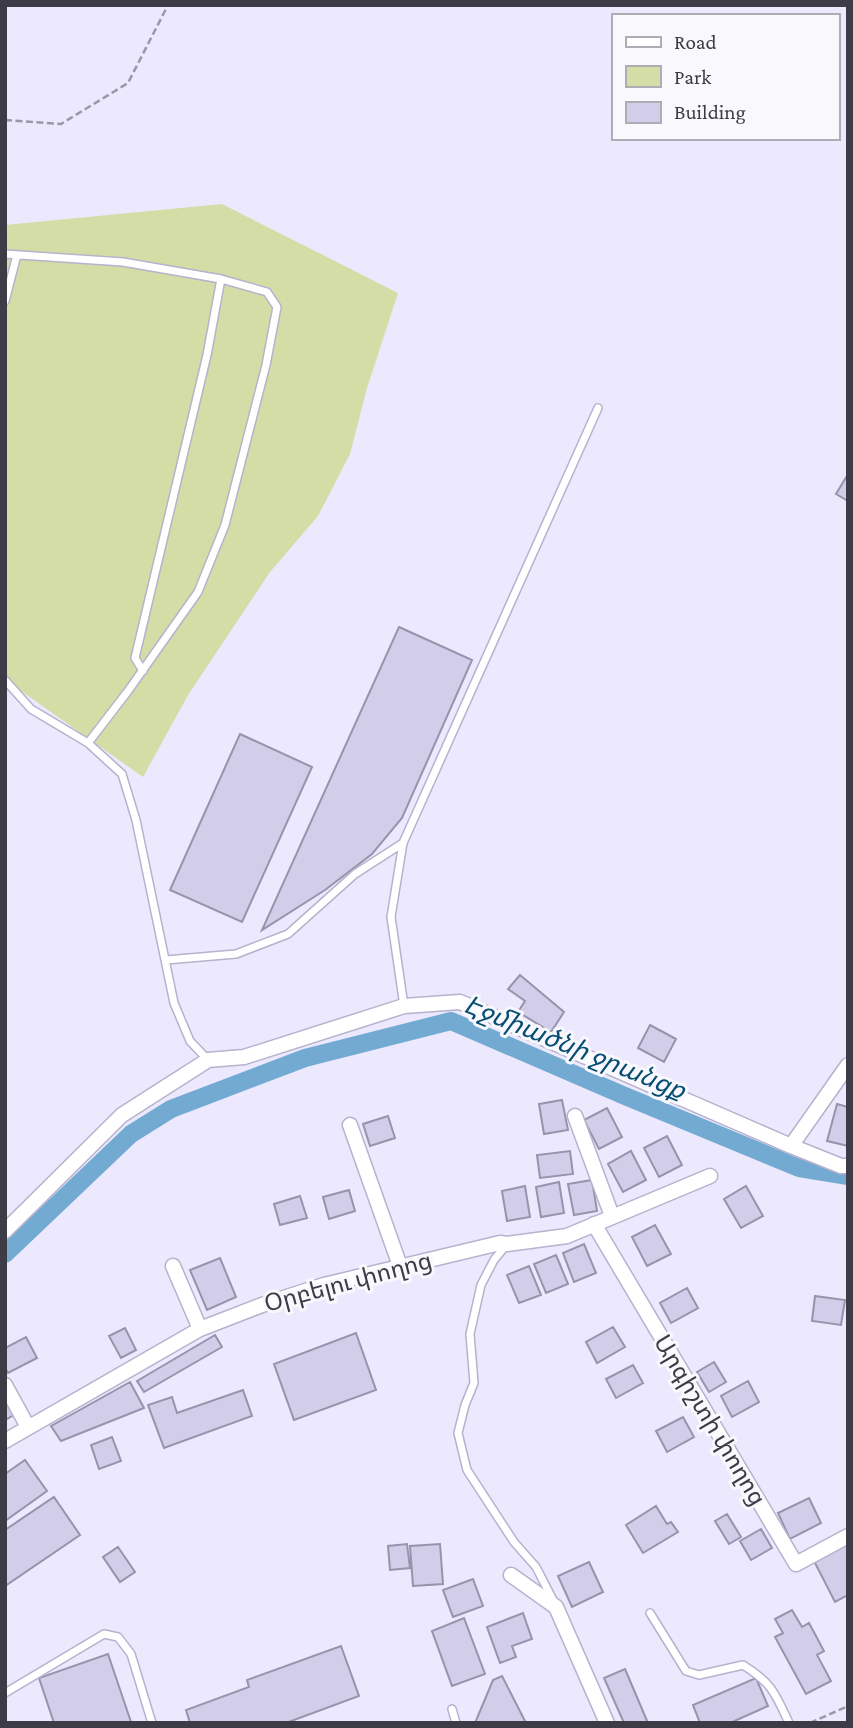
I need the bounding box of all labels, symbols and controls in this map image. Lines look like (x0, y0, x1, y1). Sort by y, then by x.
legend (612, 14, 839, 140)
text: Road (674, 30, 717, 54)
text: Park (674, 65, 711, 89)
text: Building (674, 100, 746, 124)
water label: Էջմիածնի ջրանցք (460, 990, 691, 1107)
street label: Օրբելու փողոց (261, 1246, 435, 1318)
street label: Արգիշտի փողոց (648, 1330, 772, 1510)

